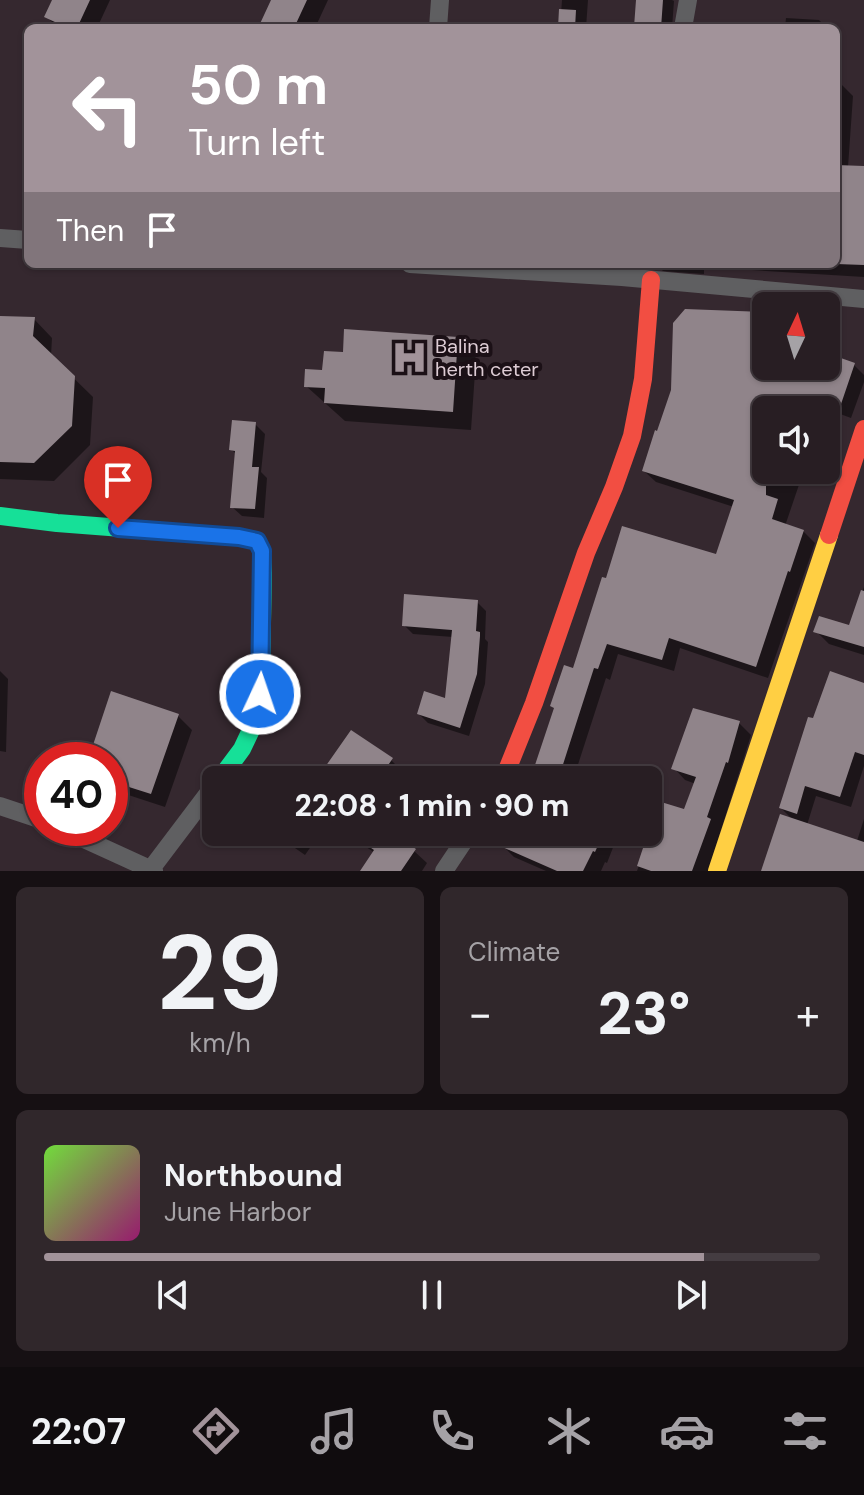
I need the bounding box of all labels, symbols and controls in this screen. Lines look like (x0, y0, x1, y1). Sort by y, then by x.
text: 50 m (188, 48, 328, 121)
icon: left (56, 56, 160, 160)
text: Turn left (188, 119, 325, 166)
icon: arrive (140, 208, 184, 252)
text: Then (56, 211, 124, 250)
north arrow (752, 292, 840, 380)
map controls (752, 292, 840, 484)
place label: Balina herth ceter (435, 333, 539, 382)
hospital icon: Balina herth ceter (390, 339, 428, 377)
button: sound (752, 396, 840, 484)
pin (84, 446, 152, 528)
icon: arrive (96, 458, 140, 502)
position arrow (218, 652, 302, 736)
speed limit sign: 40 (24, 742, 128, 846)
text: 22:08 · 1 min · 90 m (295, 786, 569, 825)
text: 29 (157, 906, 283, 1041)
text: Climate (468, 935, 560, 969)
text: 23° (598, 974, 690, 1053)
text: − (468, 985, 492, 1043)
text: + (796, 985, 820, 1043)
text: km/h (189, 1026, 251, 1060)
text: Northbound (164, 1156, 343, 1195)
text: June Harbor (164, 1195, 311, 1229)
icon: previous (151, 1273, 195, 1317)
icon: pause (410, 1273, 454, 1317)
icon: next (669, 1273, 713, 1317)
icon: directions (188, 1403, 244, 1459)
icon: music (306, 1403, 362, 1459)
icon: phone (424, 1403, 480, 1459)
icon: climate (541, 1403, 597, 1459)
icon: car (659, 1403, 715, 1459)
icon: filters (777, 1403, 833, 1459)
text: 22:07 (31, 1408, 126, 1455)

